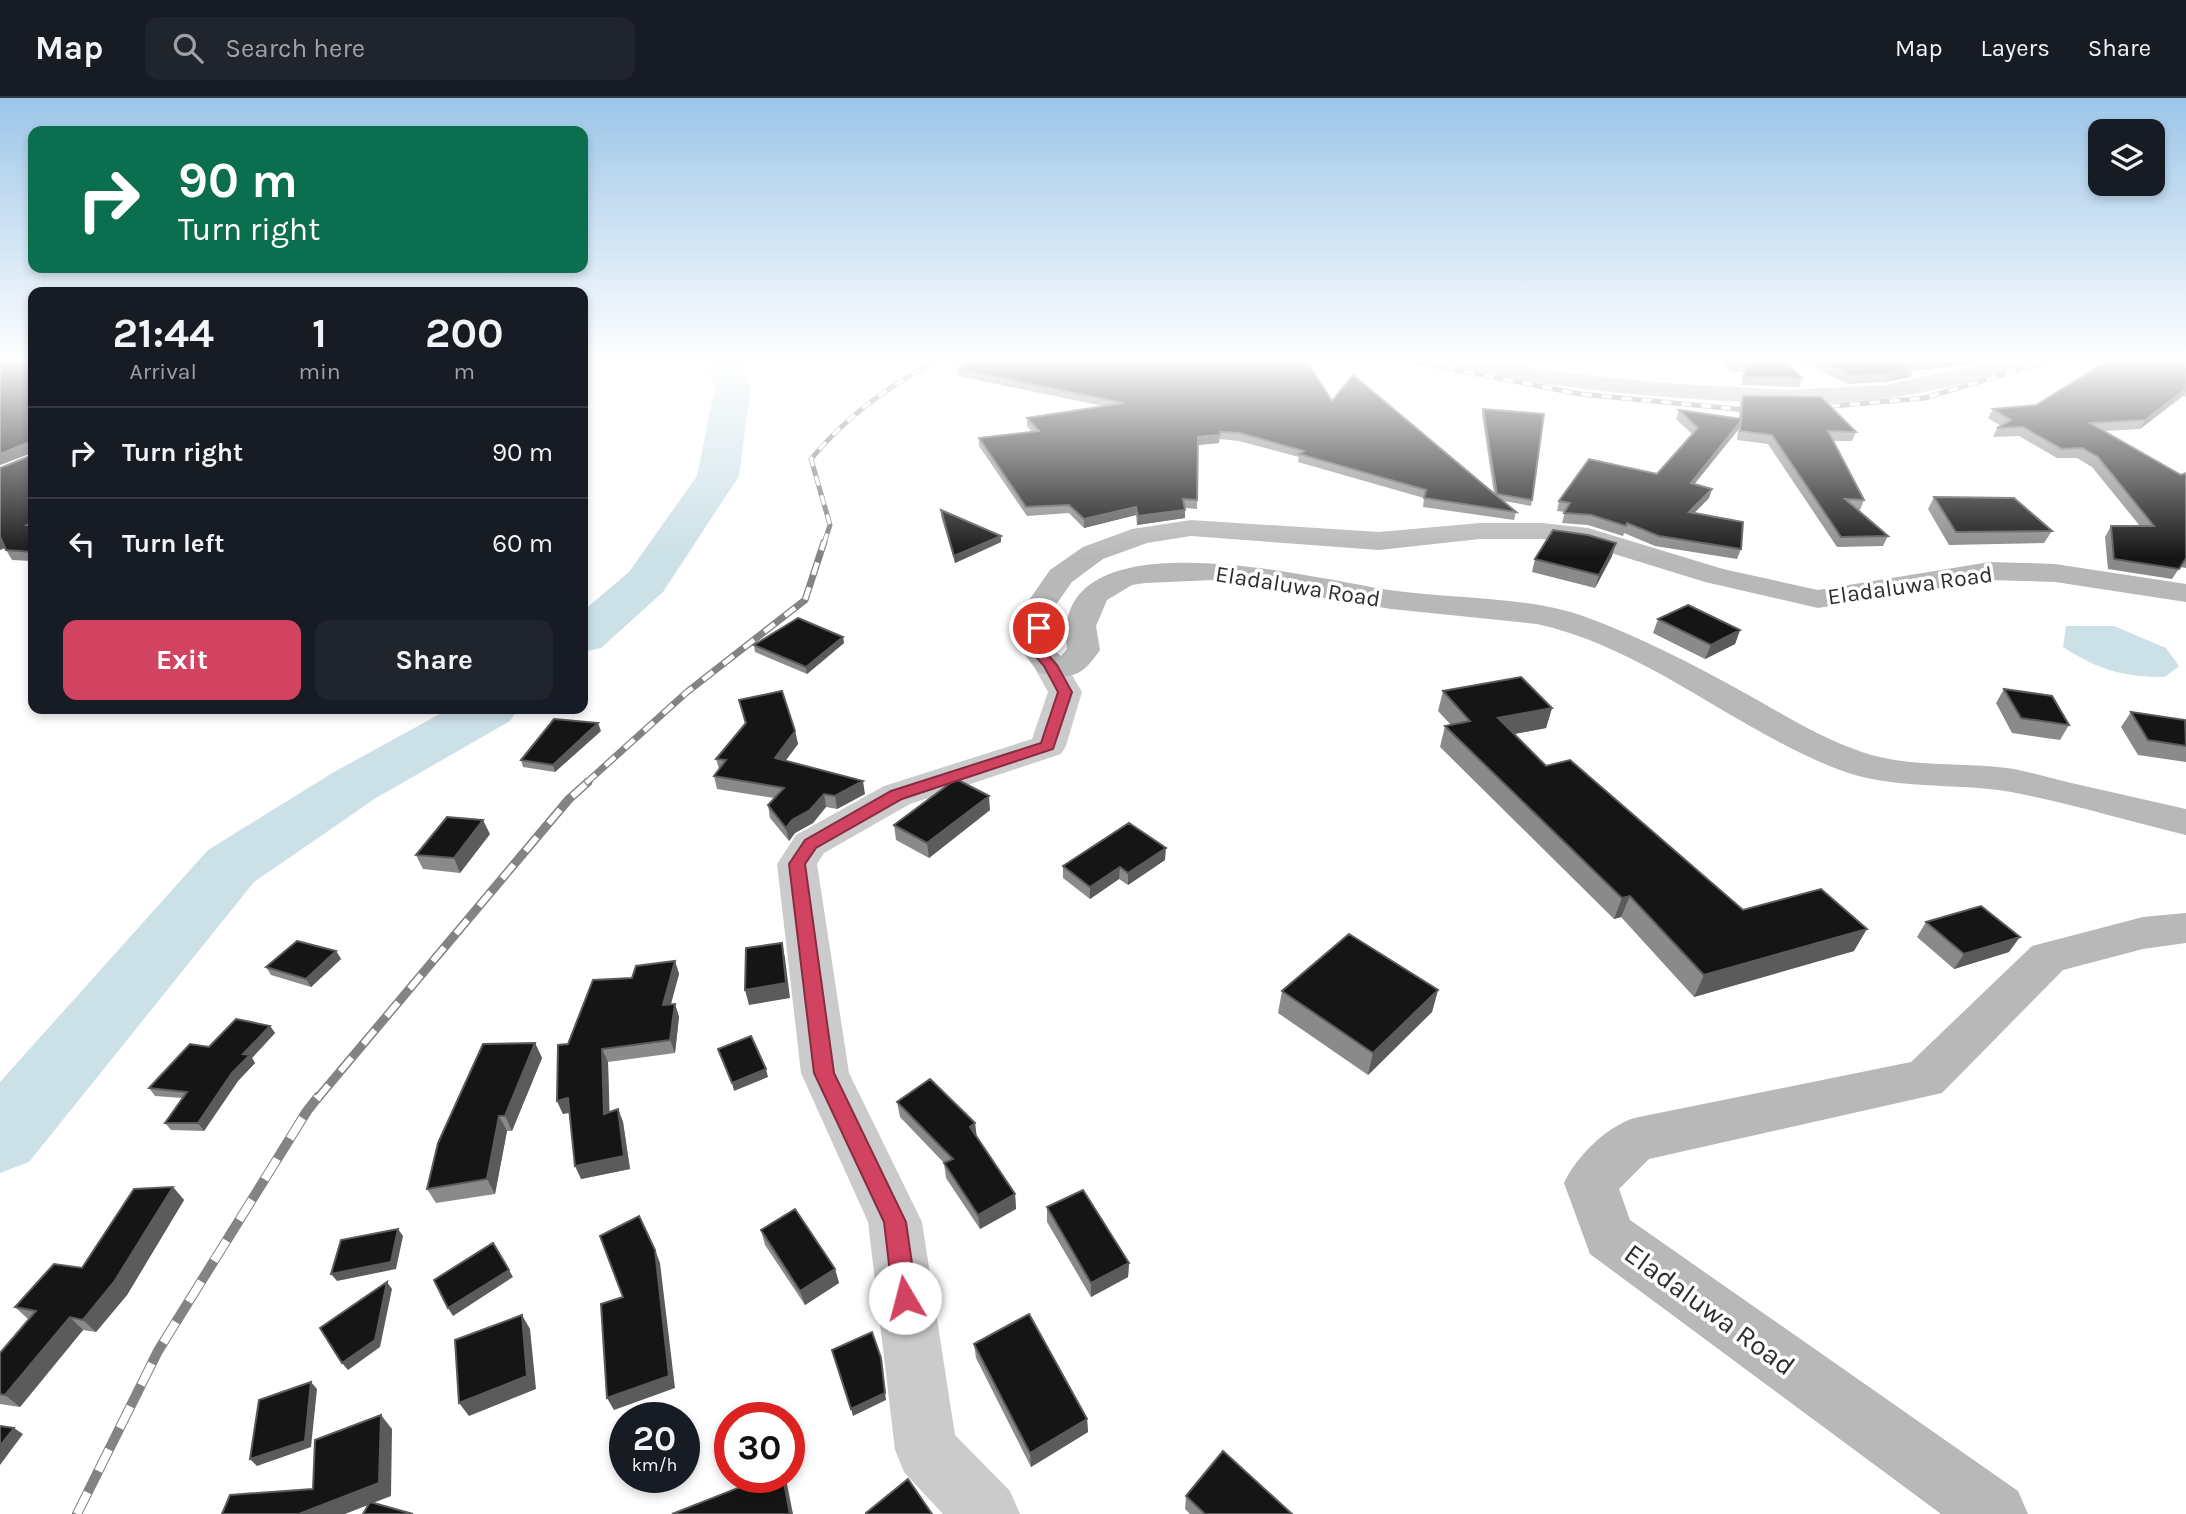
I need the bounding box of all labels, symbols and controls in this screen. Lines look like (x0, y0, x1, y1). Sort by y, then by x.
search box (145, 17, 635, 80)
text: Map (35, 29, 103, 67)
icon: search (169, 29, 207, 67)
text: Search here (225, 33, 365, 64)
text: Map (1895, 34, 1943, 62)
text: Layers (1981, 34, 2050, 62)
text: Share (2088, 34, 2151, 62)
map controls (2088, 119, 2165, 196)
button: layers (2088, 119, 2165, 196)
text: 90 m (178, 152, 298, 209)
icon: right (63, 154, 154, 245)
text: Turn right (178, 211, 320, 248)
text: 21:44 (112, 308, 214, 358)
text: 1 (312, 308, 327, 358)
text: 200 (425, 308, 504, 358)
text: Arrival (130, 358, 197, 385)
text: min (298, 358, 341, 385)
text: m (454, 358, 475, 385)
icon: right (63, 434, 101, 472)
text: Turn right (122, 437, 243, 468)
text: 90 m (492, 437, 553, 468)
icon: left (63, 525, 101, 563)
text: Turn left (122, 528, 224, 559)
text: 60 m (492, 528, 553, 559)
street label: Eladaluwa Road (1214, 560, 1382, 613)
street label: Eladaluwa Road (1826, 561, 1994, 610)
pin (1009, 598, 1069, 658)
icon: arrive (1020, 609, 1058, 647)
button: Exit (63, 620, 301, 700)
button: Share (315, 620, 553, 700)
street label: Eladaluwa Road (1618, 1237, 1801, 1382)
position arrow (868, 1261, 942, 1335)
speed limit sign: 30 (714, 1402, 805, 1493)
text: 20 (633, 1418, 676, 1459)
text: km/h (632, 1454, 677, 1476)

